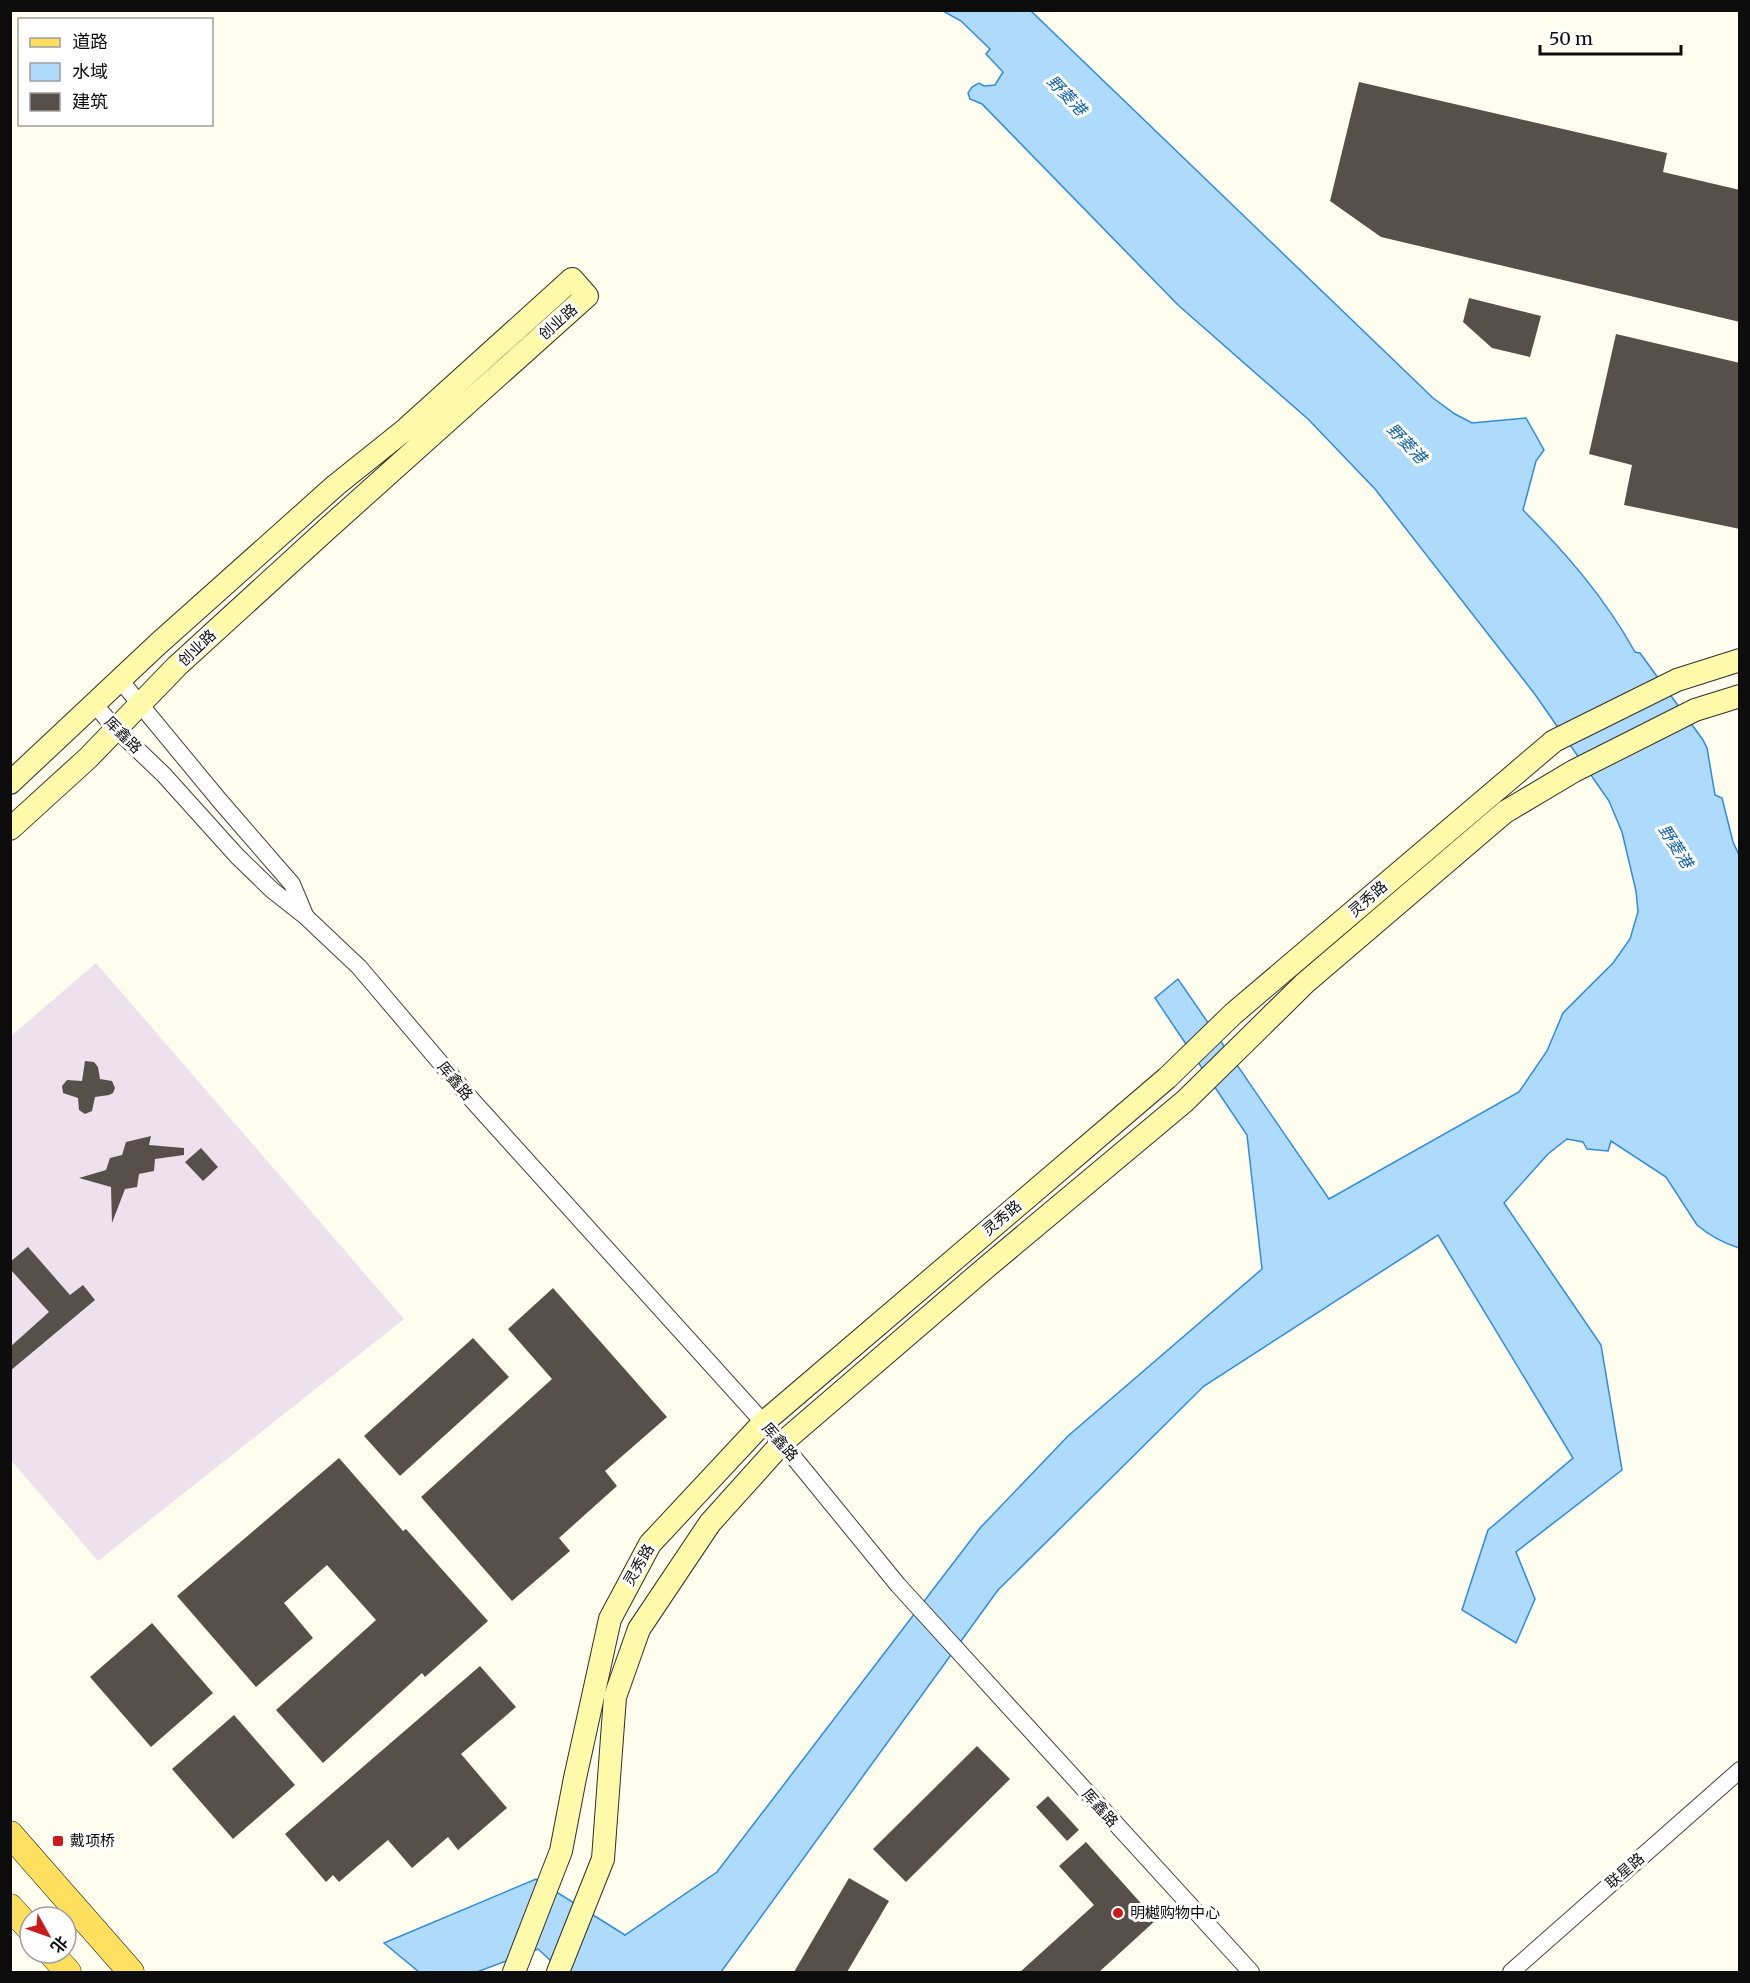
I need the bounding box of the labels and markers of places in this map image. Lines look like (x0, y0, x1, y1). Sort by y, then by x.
place label: 戴项桥 (70, 1831, 115, 1850)
marker: 戴项桥 (51, 1834, 65, 1848)
place label: 明樾购物中心 (1130, 1903, 1220, 1922)
marker: 明樾购物中心 (1111, 1906, 1125, 1920)

